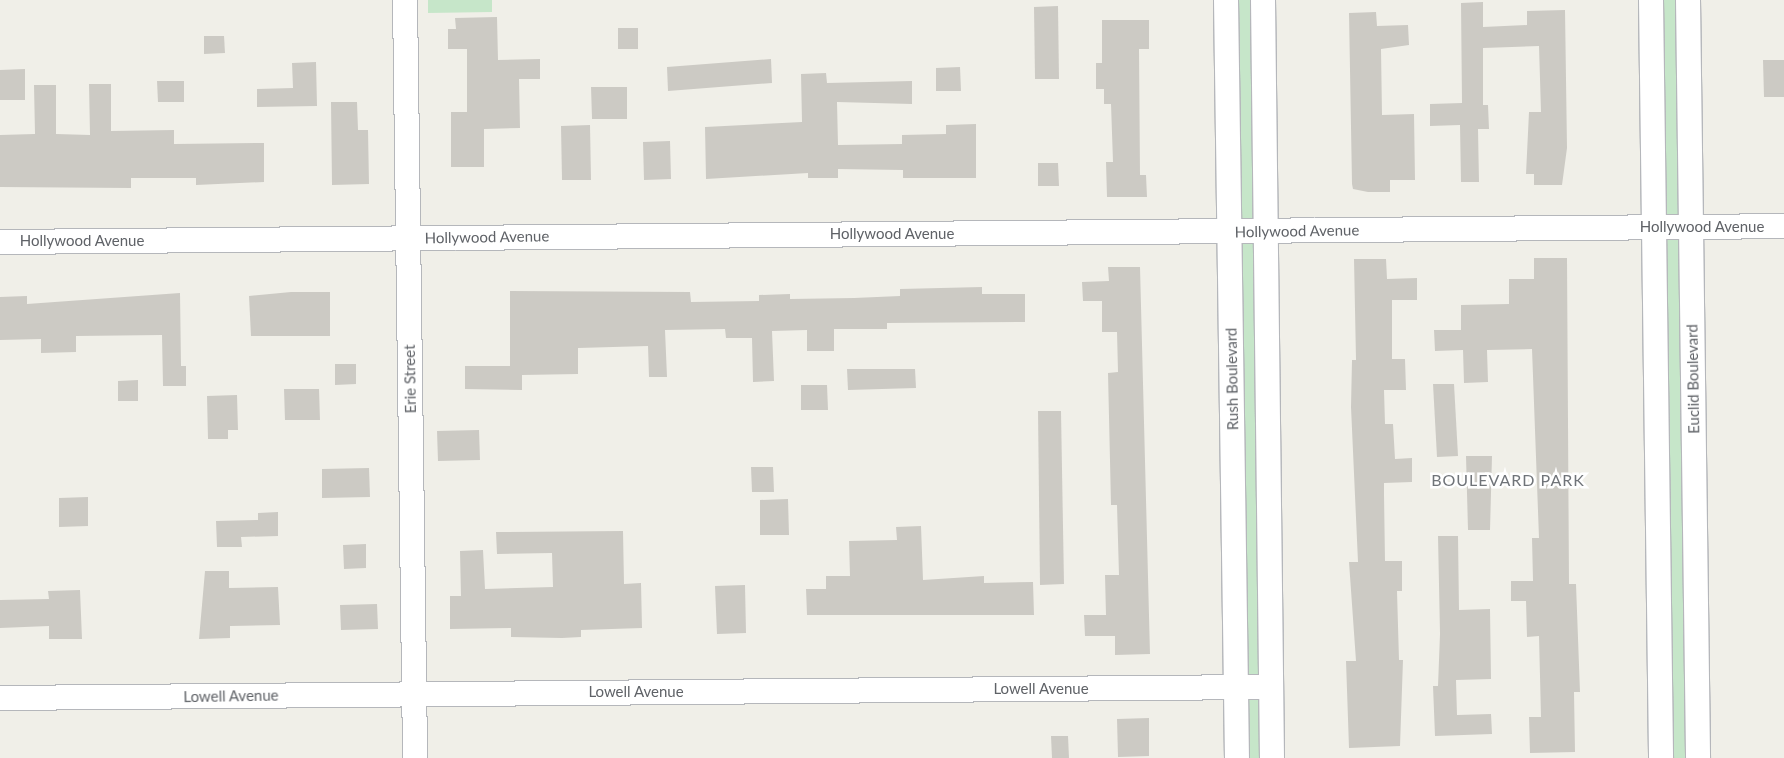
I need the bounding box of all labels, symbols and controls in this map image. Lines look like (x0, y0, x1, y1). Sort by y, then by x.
street label: Hollywood Avenue (1639, 218, 1765, 236)
street label: Hollywood Avenue (1234, 221, 1360, 241)
street label: Hollywood Avenue (829, 225, 955, 243)
street label: Hollywood Avenue (424, 227, 550, 247)
street label: Hollywood Avenue (19, 232, 145, 250)
street label: Euclid Boulevard (1683, 324, 1703, 434)
street label: Rush Boulevard (1222, 328, 1242, 430)
street label: Erie Street (400, 344, 420, 414)
district label: BOULEVARD PARK (1429, 470, 1587, 490)
street label: Lowell Avenue (993, 680, 1089, 698)
street label: Lowell Avenue (588, 683, 684, 701)
street label: Lowell Avenue (183, 686, 279, 706)

